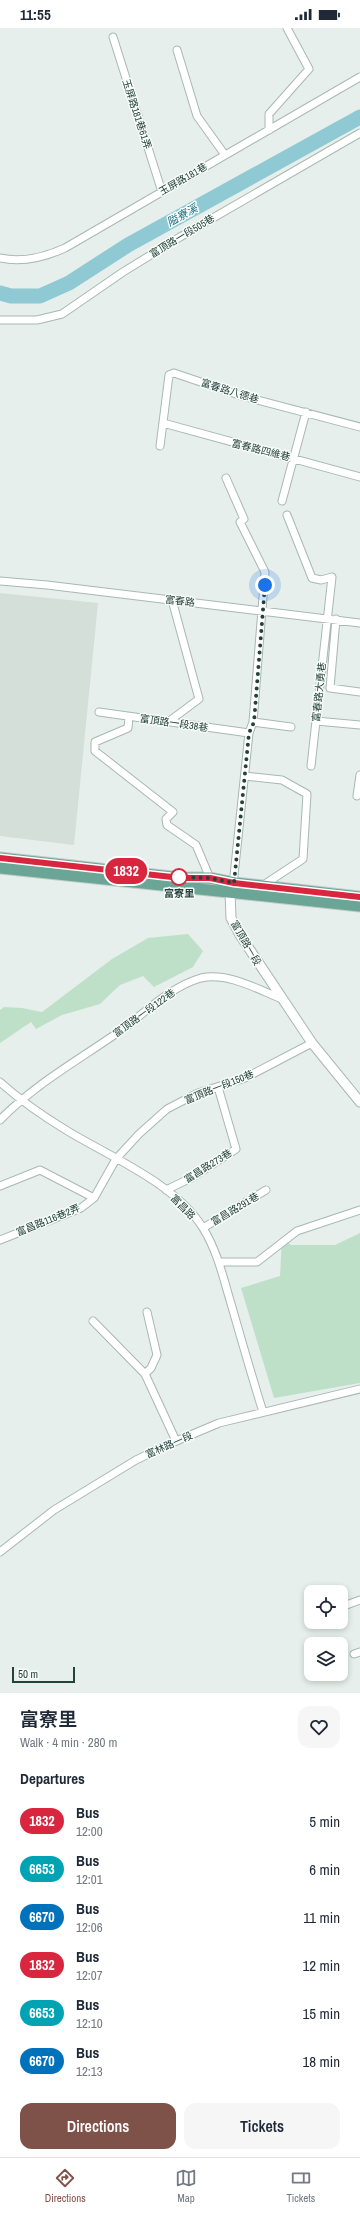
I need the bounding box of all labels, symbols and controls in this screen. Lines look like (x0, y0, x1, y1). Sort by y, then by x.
text: 11:55 (20, 4, 51, 25)
street label: 玉屏路181巷61弄 (120, 77, 154, 151)
street label: 玉屏路181巷 (157, 160, 209, 198)
water label: 隘寮溪 (164, 200, 202, 229)
street label: 富頂路一段505巷 (147, 211, 217, 261)
street label: 富春路八德巷 (199, 376, 261, 406)
street label: 富春路四維巷 (230, 436, 292, 464)
your location (255, 575, 275, 595)
street label: 富春路 (164, 593, 196, 609)
street label: 富春路大勇巷 (309, 661, 329, 723)
street label: 富頂路一段38巷 (139, 712, 209, 734)
line badge: 1832 (98, 858, 154, 884)
text: 1832 (113, 862, 139, 880)
marker: 富寮里 (170, 868, 188, 886)
place label: 富寮里 (164, 887, 194, 900)
street label: 富頂路一段 (228, 918, 264, 968)
street label: 富頂路一段122巷 (110, 986, 178, 1040)
street label: 富頂路一段150巷 (182, 1067, 256, 1107)
street label: 富昌路273巷 (182, 1146, 234, 1186)
street label: 富昌路291巷 (209, 1190, 261, 1228)
street label: 富昌路 (168, 1192, 198, 1222)
street label: 富昌路116巷2弄 (14, 1201, 82, 1239)
street label: 富林路一段 (144, 1429, 194, 1461)
map controls (304, 1585, 348, 1681)
button: locate (304, 1585, 348, 1629)
button: layers (304, 1637, 348, 1681)
scale bar (12, 1665, 75, 1684)
text: 50 m (18, 1667, 38, 1681)
text: 富寮里 (20, 1706, 77, 1732)
button: heart (298, 1706, 340, 1748)
text: Walk · 4 min · 280 m (20, 1734, 117, 1751)
text: Departures (20, 1768, 85, 1789)
text: Bus (76, 1802, 99, 1823)
text: 5 min (309, 1811, 340, 1832)
text: 1832 (29, 1812, 55, 1830)
text: 12:00 (76, 1823, 103, 1840)
text: Bus (76, 1850, 99, 1871)
text: 6 min (309, 1859, 340, 1880)
text: 6653 (29, 1860, 55, 1878)
text: 12:01 (76, 1871, 103, 1888)
text: Bus (76, 1898, 99, 1919)
text: 11 min (303, 1907, 340, 1928)
text: 6670 (29, 1908, 55, 1926)
text: 12:06 (76, 1919, 103, 1936)
text: Bus (76, 1946, 99, 1967)
text: 12 min (302, 1955, 340, 1976)
text: 1832 (29, 1956, 55, 1974)
text: 12:07 (76, 1967, 103, 1984)
text: Bus (76, 1994, 99, 2015)
text: 15 min (302, 2003, 340, 2024)
text: 6653 (29, 2004, 55, 2022)
text: 12:10 (76, 2015, 103, 2032)
text: Bus (76, 2042, 99, 2063)
text: 18 min (302, 2051, 340, 2072)
text: 6670 (29, 2052, 55, 2070)
text: 12:13 (76, 2063, 103, 2080)
button: Directions (20, 2103, 176, 2149)
button: Tickets (184, 2103, 340, 2149)
tab: Directions (45, 2167, 86, 2205)
tab: Map (175, 2167, 197, 2205)
tab: Tickets (286, 2167, 315, 2205)

